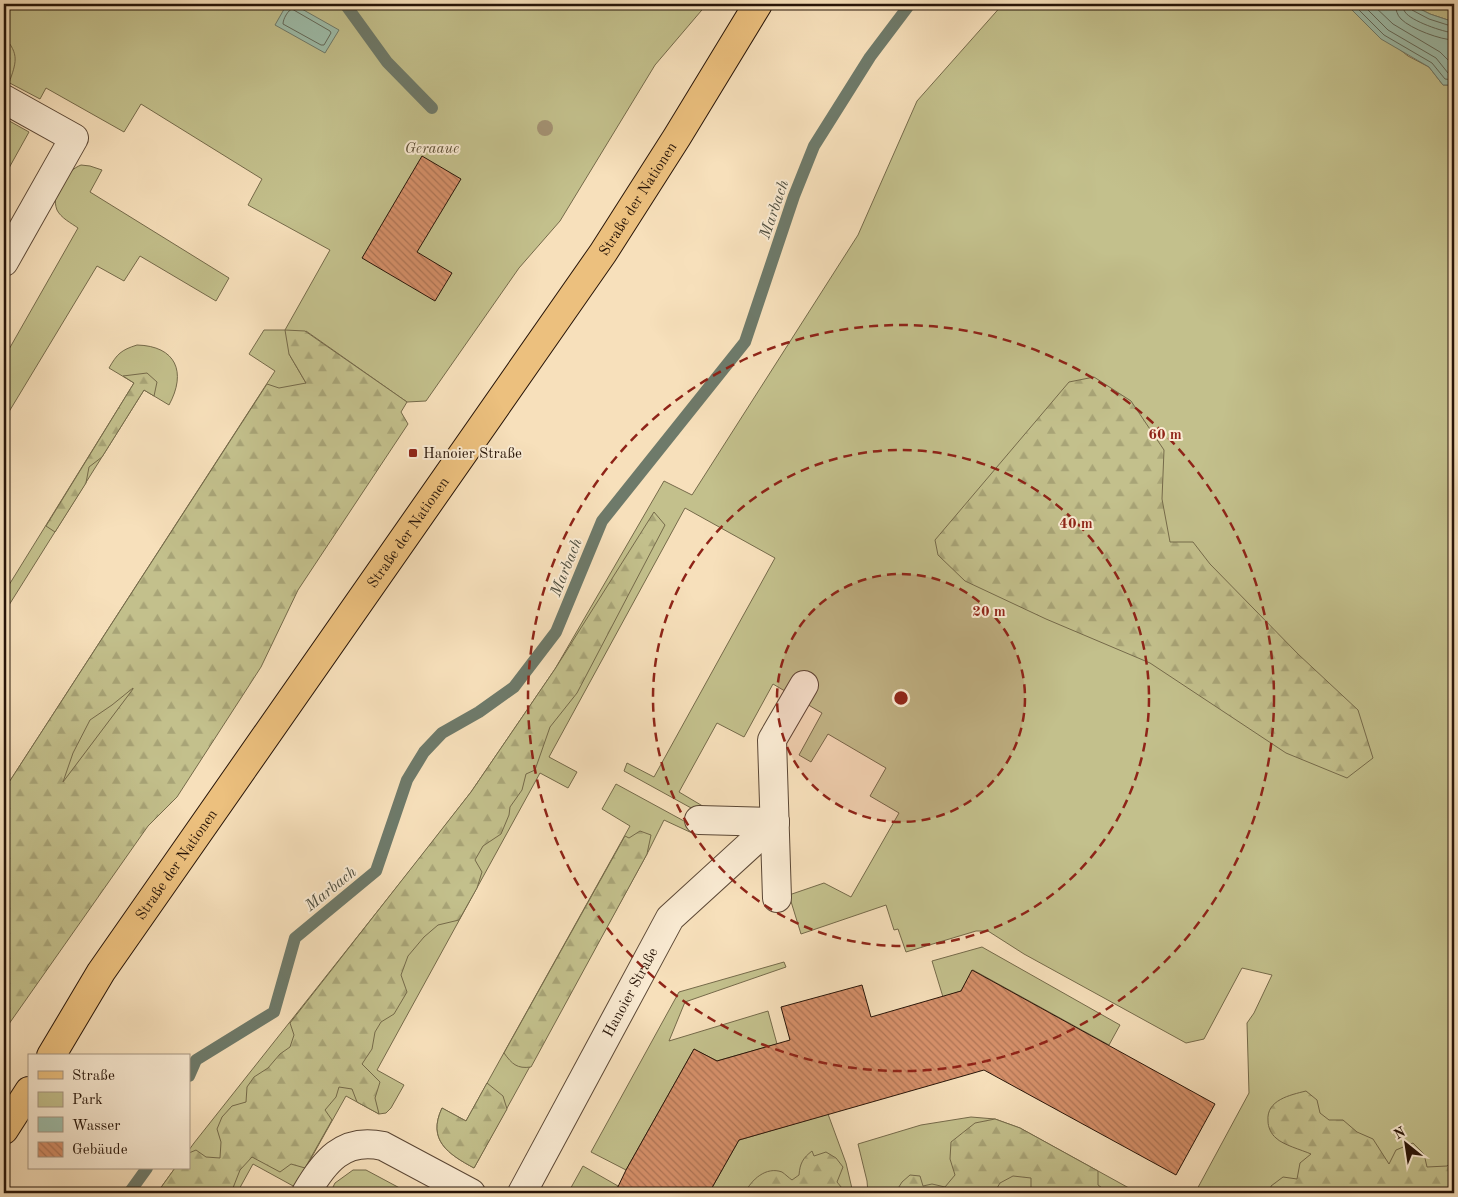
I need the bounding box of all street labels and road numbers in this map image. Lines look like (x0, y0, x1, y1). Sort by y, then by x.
street label: Straße der Nationen (597, 140, 680, 259)
street label: Straße der Nationen (366, 475, 453, 591)
street label: Straße der Nationen (134, 807, 221, 923)
street label: Hanoier Straße (601, 946, 662, 1040)

